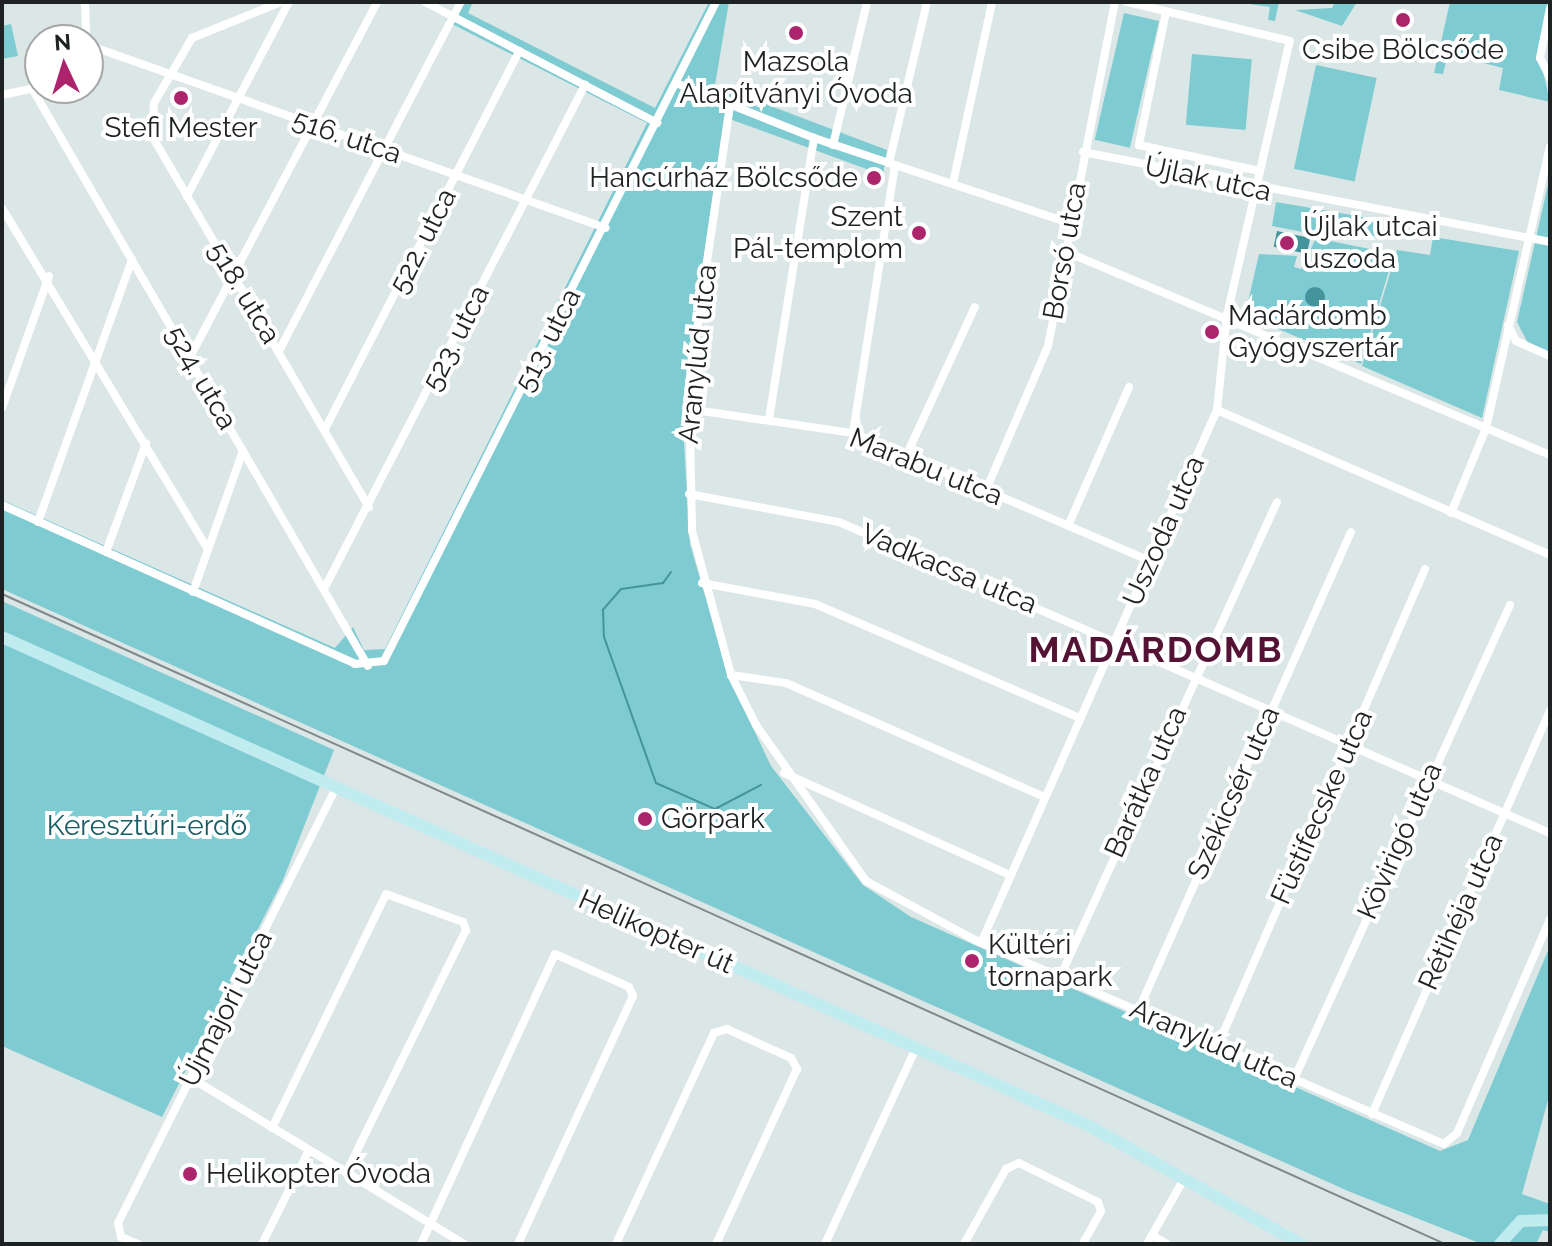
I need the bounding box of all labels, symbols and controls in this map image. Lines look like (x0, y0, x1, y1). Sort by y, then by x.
marker: Csibe Bölcsőde (1394, 11, 1412, 29)
north arrow (24, 24, 104, 104)
marker: Mazsola Alapítványi Óvoda (787, 24, 805, 42)
text: N (53, 28, 72, 56)
place label: Csibe Bölcsőde (1302, 33, 1504, 67)
place label: Mazsola Alapítványi Óvoda (679, 45, 913, 111)
marker: Stefi Mester (172, 89, 190, 107)
street label: 516. utca (288, 103, 406, 171)
place label: Stefi Mester (104, 111, 258, 145)
street label: Újlak utca (1142, 149, 1274, 209)
place label: Hancúrház Bölcsőde (589, 161, 858, 195)
marker: Hancúrház Bölcsőde (865, 169, 883, 187)
street label: Borsó utca (1036, 180, 1094, 322)
street label: 522. utca (382, 183, 464, 299)
place label: Szent Pál-templom (733, 200, 903, 266)
place label: Újlak utcai uszoda (1303, 210, 1438, 276)
marker: Szent Pál-templom (910, 224, 928, 242)
marker: Újlak utcai uszoda (1278, 234, 1296, 252)
street label: 518. utca (201, 236, 287, 350)
street label: Aranylúd utca (672, 263, 724, 445)
street label: 523. utca (415, 280, 497, 396)
street label: 513. utca (508, 283, 588, 397)
place label: Madárdomb Gyógyszertár (1228, 299, 1399, 365)
street label: 524. utca (158, 320, 244, 436)
marker: Madárdomb Gyógyszertár (1203, 323, 1221, 341)
street label: Marabu utca (845, 421, 1007, 513)
street label: Uszoda utca (1116, 451, 1212, 611)
street label: Vadkacsa utca (856, 517, 1042, 621)
district label: MADÁRDOMB (1029, 628, 1283, 672)
street label: Barátka utca (1098, 701, 1194, 863)
street label: Székicsér utca (1181, 701, 1287, 885)
street label: Füstifecske utca (1264, 705, 1380, 909)
street label: Kövirigó utca (1351, 758, 1449, 924)
place label: Görpark (661, 802, 765, 836)
park label: Keresztúri-erdő (47, 809, 247, 843)
marker: Görpark (636, 810, 654, 828)
street label: Rétihéja utca (1412, 829, 1510, 995)
street label: Helikopter út (573, 883, 739, 981)
street label: Újmajori utca (172, 925, 280, 1093)
place label: Kültéri tornapark (988, 928, 1112, 994)
marker: Kültéri tornapark (963, 952, 981, 970)
street label: Aranylúd utca (1125, 992, 1303, 1096)
place label: Helikopter Óvoda (206, 1157, 432, 1191)
marker: Helikopter Óvoda (181, 1165, 199, 1183)

